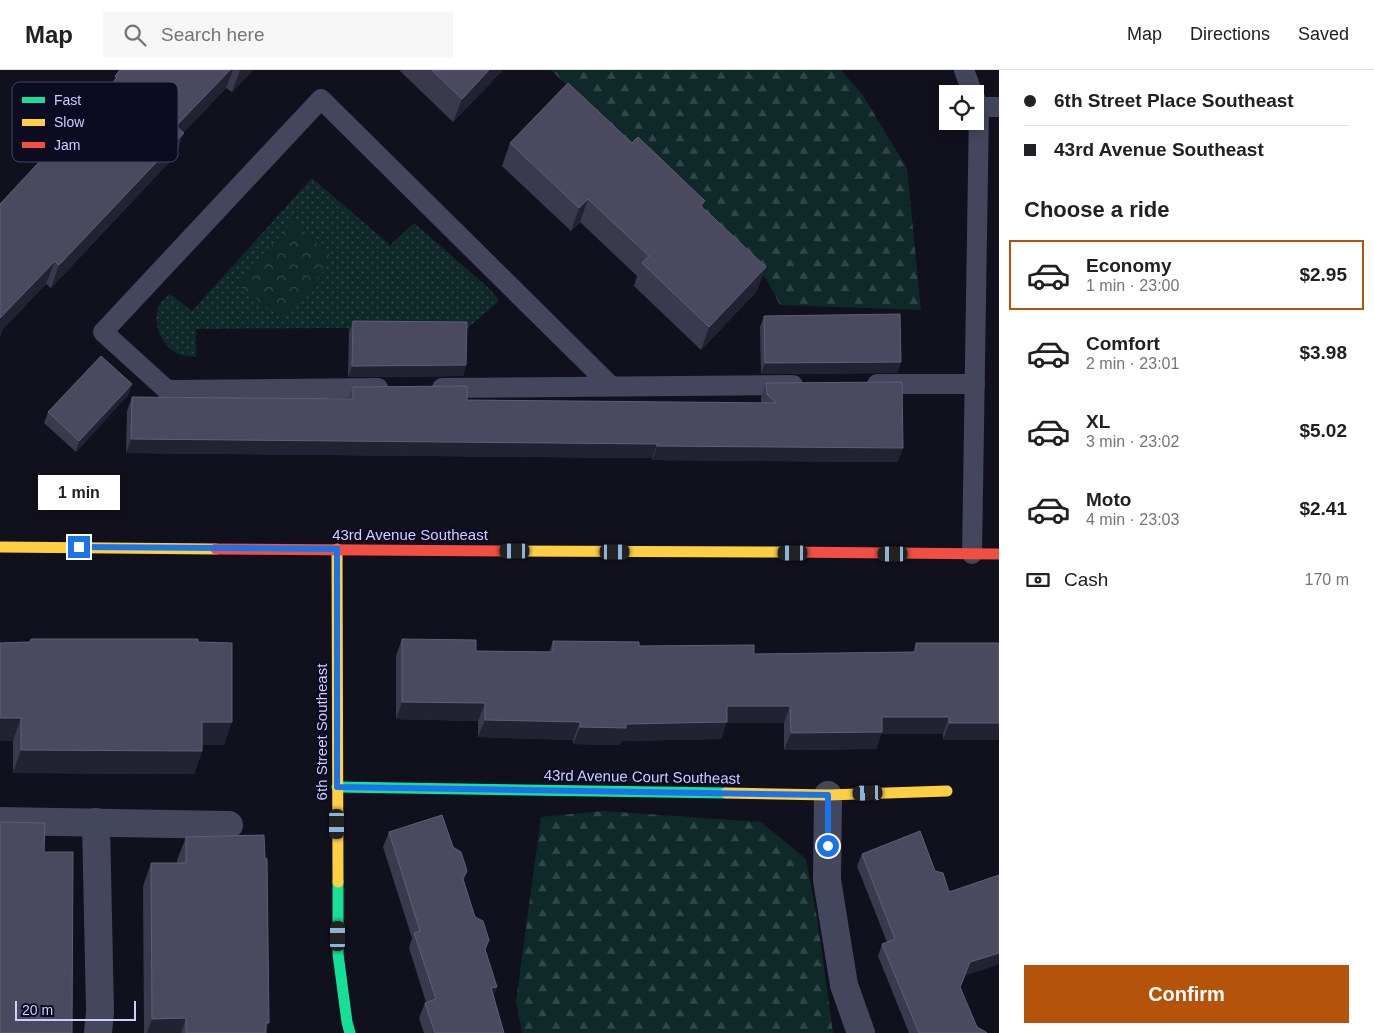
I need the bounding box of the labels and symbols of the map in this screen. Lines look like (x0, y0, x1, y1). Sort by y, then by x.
legend (12, 82, 178, 162)
text: Fast (54, 92, 81, 108)
text: Slow (54, 114, 85, 130)
text: Jam (54, 137, 80, 153)
callout: 1 min (38, 474, 120, 510)
street label: 43rd Avenue Southeast (332, 526, 489, 543)
route end (68, 536, 90, 558)
car (500, 544, 530, 559)
car (600, 545, 630, 560)
car (778, 546, 808, 561)
car (878, 547, 908, 562)
street label: 6th Street Southeast (313, 663, 330, 800)
street label: 43rd Avenue Court Southeast (544, 766, 741, 787)
car (852, 785, 883, 801)
car (329, 809, 344, 839)
route start (817, 835, 839, 857)
car (330, 921, 345, 951)
scale bar (15, 998, 136, 1021)

